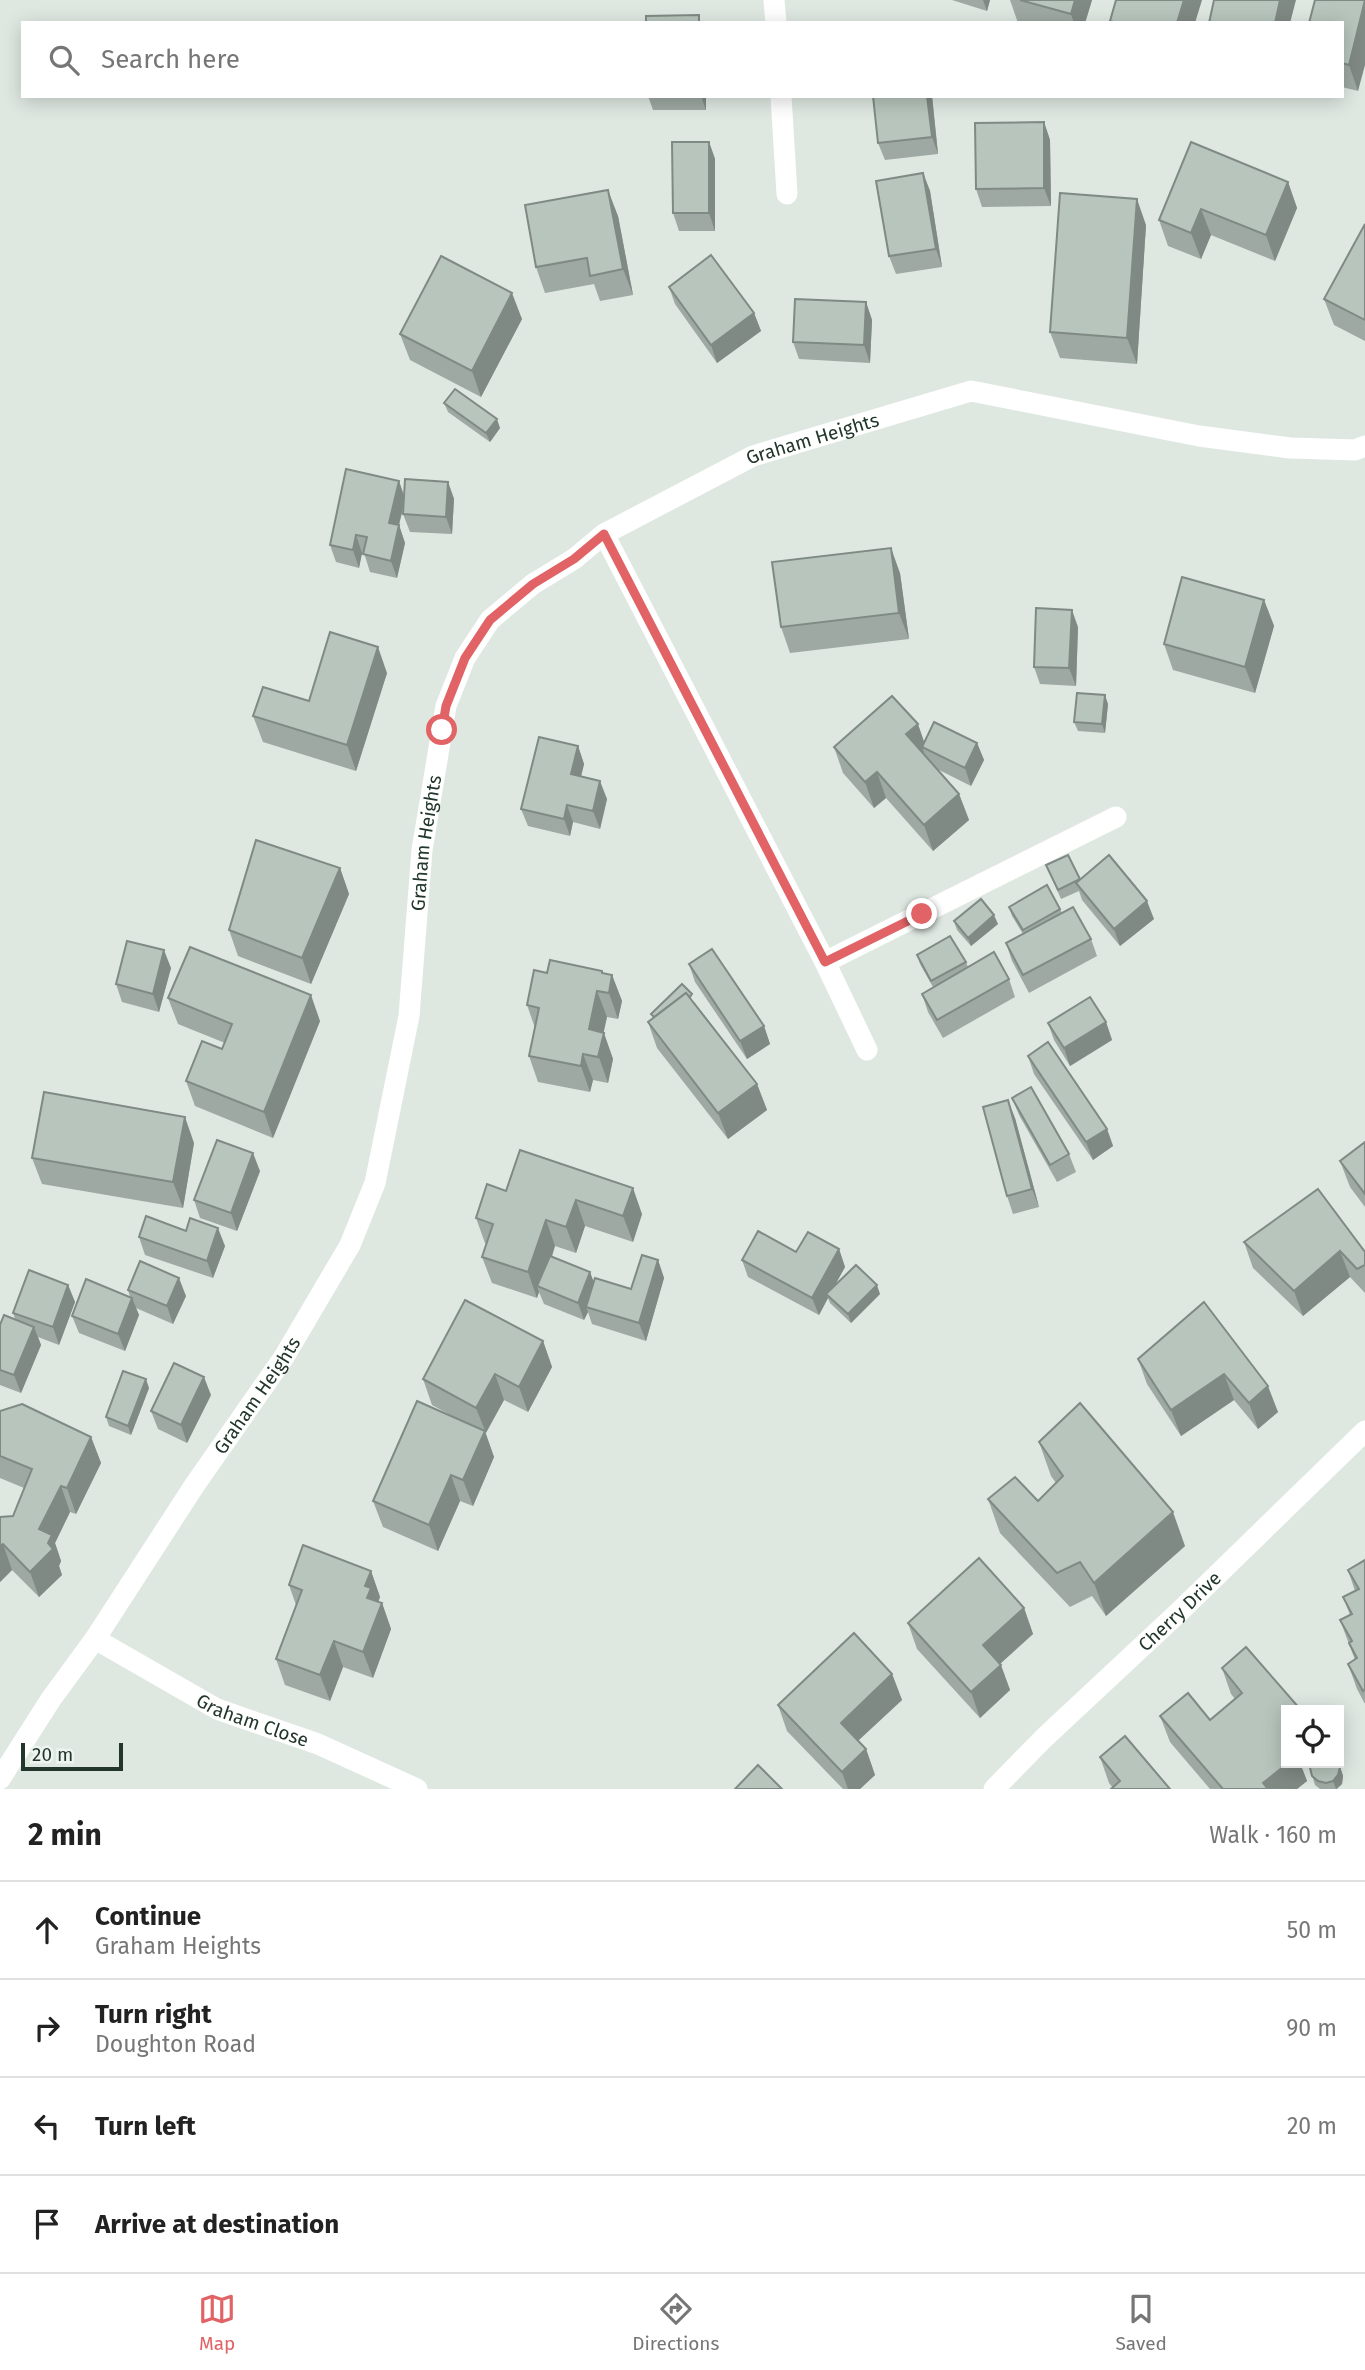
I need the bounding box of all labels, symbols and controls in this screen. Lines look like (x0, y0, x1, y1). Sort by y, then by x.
search box (21, 21, 1344, 98)
icon: search (45, 41, 83, 79)
text: Search here (101, 44, 240, 75)
street label: Graham Heights (742, 408, 882, 470)
route start (426, 714, 457, 745)
street label: Graham Heights (406, 773, 446, 912)
route end (906, 898, 937, 929)
street label: Graham Heights (209, 1333, 305, 1459)
street label: Cherry Drive (1134, 1567, 1226, 1656)
street label: Graham Close (192, 1689, 312, 1752)
map controls (1281, 1705, 1344, 1768)
button: locate (1281, 1705, 1344, 1768)
scale bar (21, 1740, 122, 1772)
text: 20 m (32, 1743, 73, 1766)
text: 2 min (28, 1817, 102, 1853)
text: Walk · 160 m (1209, 1821, 1337, 1849)
text: Continue (95, 1901, 201, 1932)
icon: ahead (28, 1911, 66, 1949)
text: 50 m (1287, 1916, 1337, 1944)
text: Graham Heights (95, 1932, 261, 1960)
text: Turn right (95, 1999, 212, 2030)
icon: right (28, 2009, 66, 2047)
text: 90 m (1286, 2014, 1337, 2042)
text: Doughton Road (95, 2030, 256, 2058)
icon: left (28, 2107, 66, 2145)
text: Turn left (95, 2111, 196, 2142)
text: 20 m (1287, 2112, 1337, 2140)
icon: arrive (28, 2205, 66, 2243)
text: Arrive at destination (95, 2209, 339, 2240)
tab: Map (198, 2290, 236, 2355)
tab: Directions (632, 2290, 719, 2355)
tab: Saved (1116, 2290, 1167, 2355)

